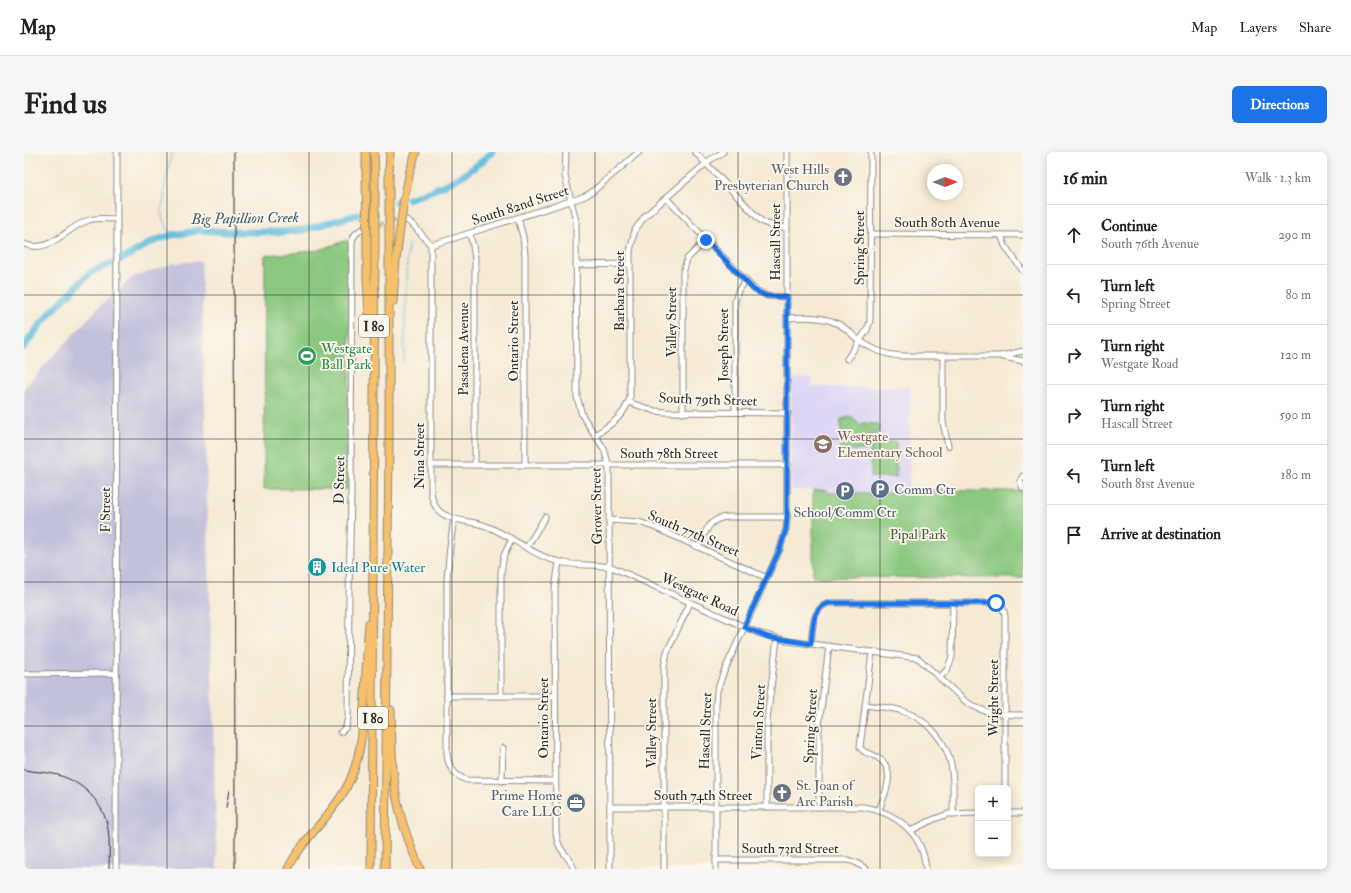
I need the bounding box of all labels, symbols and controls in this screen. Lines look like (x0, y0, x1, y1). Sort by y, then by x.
text: Map (20, 16, 56, 40)
text: Map (1191, 19, 1217, 36)
text: Layers (1239, 19, 1277, 36)
text: Share (1299, 19, 1331, 36)
button: Directions (1232, 86, 1327, 123)
text: Find us (24, 87, 107, 122)
place label: West Hills Presbyterian Church (714, 161, 830, 195)
north arrow (927, 164, 963, 200)
church icon: West Hills Presbyterian Church (832, 166, 854, 188)
text: 16 min (1063, 168, 1108, 189)
text: Walk · 1.3 km (1245, 170, 1311, 186)
street label: South 82nd Street (470, 182, 571, 229)
street label: Hascall Street (767, 203, 784, 281)
water label: Big Papillion Creek (190, 208, 299, 229)
street label: Spring Street (851, 210, 869, 285)
street label: South 80th Avenue (894, 214, 1000, 231)
text: Continue (1101, 217, 1157, 236)
icon: ahead (1063, 224, 1085, 246)
text: 290 m (1278, 227, 1311, 243)
route end (697, 231, 715, 249)
text: South 76th Avenue (1101, 236, 1199, 252)
street label: Barbara Street (611, 250, 628, 331)
text: Turn left (1101, 277, 1155, 296)
icon: left (1063, 284, 1085, 306)
street label: Valley Street (663, 286, 681, 357)
text: 80 m (1285, 287, 1311, 303)
text: Spring Street (1101, 296, 1170, 312)
street label: Ontario Street (505, 300, 522, 382)
street label: Pasadena Avenue (455, 302, 472, 396)
street label: Joseph Street (715, 308, 733, 383)
road number: I 80 (359, 315, 389, 337)
text: Turn right (1101, 337, 1164, 356)
place label: Westgate Ball Park (320, 340, 372, 373)
icon: right (1063, 344, 1085, 366)
sports icon: Westgate Ball Park (296, 345, 318, 367)
text: 120 m (1280, 347, 1311, 363)
text: Westgate Road (1101, 356, 1178, 372)
street label: South 79th Street (658, 389, 758, 410)
text: Turn right (1101, 397, 1164, 416)
icon: right (1063, 404, 1085, 426)
text: 590 m (1279, 407, 1311, 423)
text: Hascall Street (1101, 416, 1173, 432)
street label: Nina Street (411, 423, 428, 489)
place label: Westgate Elementary School (836, 428, 943, 462)
school or university icon: Westgate Elementary School (812, 433, 834, 455)
street label: South 78th Street (620, 445, 719, 462)
street label: D Street (331, 455, 348, 504)
text: Turn left (1101, 457, 1155, 476)
icon: left (1063, 464, 1085, 486)
street label: Grover Street (587, 467, 606, 545)
text: 180 m (1281, 467, 1311, 483)
text: South 81st Avenue (1101, 476, 1195, 492)
parking icon: Comm Ctr (869, 478, 891, 500)
parking icon: School/Comm Ctr (834, 480, 856, 502)
place label: Comm Ctr (894, 481, 956, 498)
street label: F Street (97, 487, 114, 533)
place label: School/Comm Ctr (794, 504, 897, 521)
street label: South 77th Street (645, 506, 743, 561)
icon: arrive (1063, 524, 1085, 546)
text: Arrive at destination (1101, 525, 1221, 544)
park label: Pipal Park (890, 526, 947, 544)
building icon: Ideal Pure Water (306, 556, 328, 578)
place label: Ideal Pure Water (331, 559, 426, 576)
street label: Westgate Road (657, 569, 741, 620)
route start (987, 594, 1005, 612)
street label: Wright Street (985, 659, 1002, 738)
street label: Ontario Street (535, 677, 552, 759)
street label: Vinton Street (748, 683, 769, 760)
street label: Spring Street (800, 688, 822, 764)
street label: Hascall Street (696, 692, 715, 770)
street label: Valley Street (643, 697, 661, 768)
road number: I 80 (358, 707, 388, 729)
place label: St. Joan of Arc Parish (795, 777, 856, 810)
church icon: St. Joan of Arc Parish (771, 782, 793, 804)
map controls (975, 785, 1011, 857)
button: + (975, 785, 1011, 821)
place label: Prime Home Care LLC (491, 787, 562, 820)
street label: South 74th Street (654, 787, 753, 804)
office icon: Prime Home Care LLC (565, 792, 587, 814)
button: − (975, 821, 1011, 857)
street label: South 73rd Street (741, 840, 839, 857)

